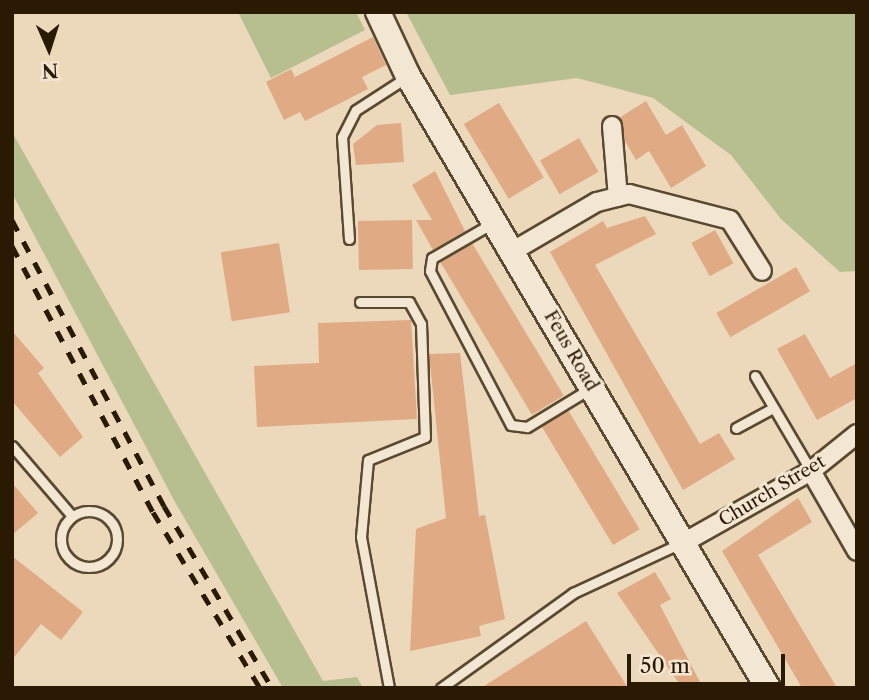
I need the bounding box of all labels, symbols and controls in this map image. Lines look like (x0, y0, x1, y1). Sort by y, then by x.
north arrow (14, 14, 84, 84)
text: N (41, 59, 59, 82)
street label: Feus Road (539, 307, 603, 395)
street label: Church Street (715, 451, 829, 531)
scale bar (631, 640, 788, 684)
text: 50 m (640, 653, 690, 678)

